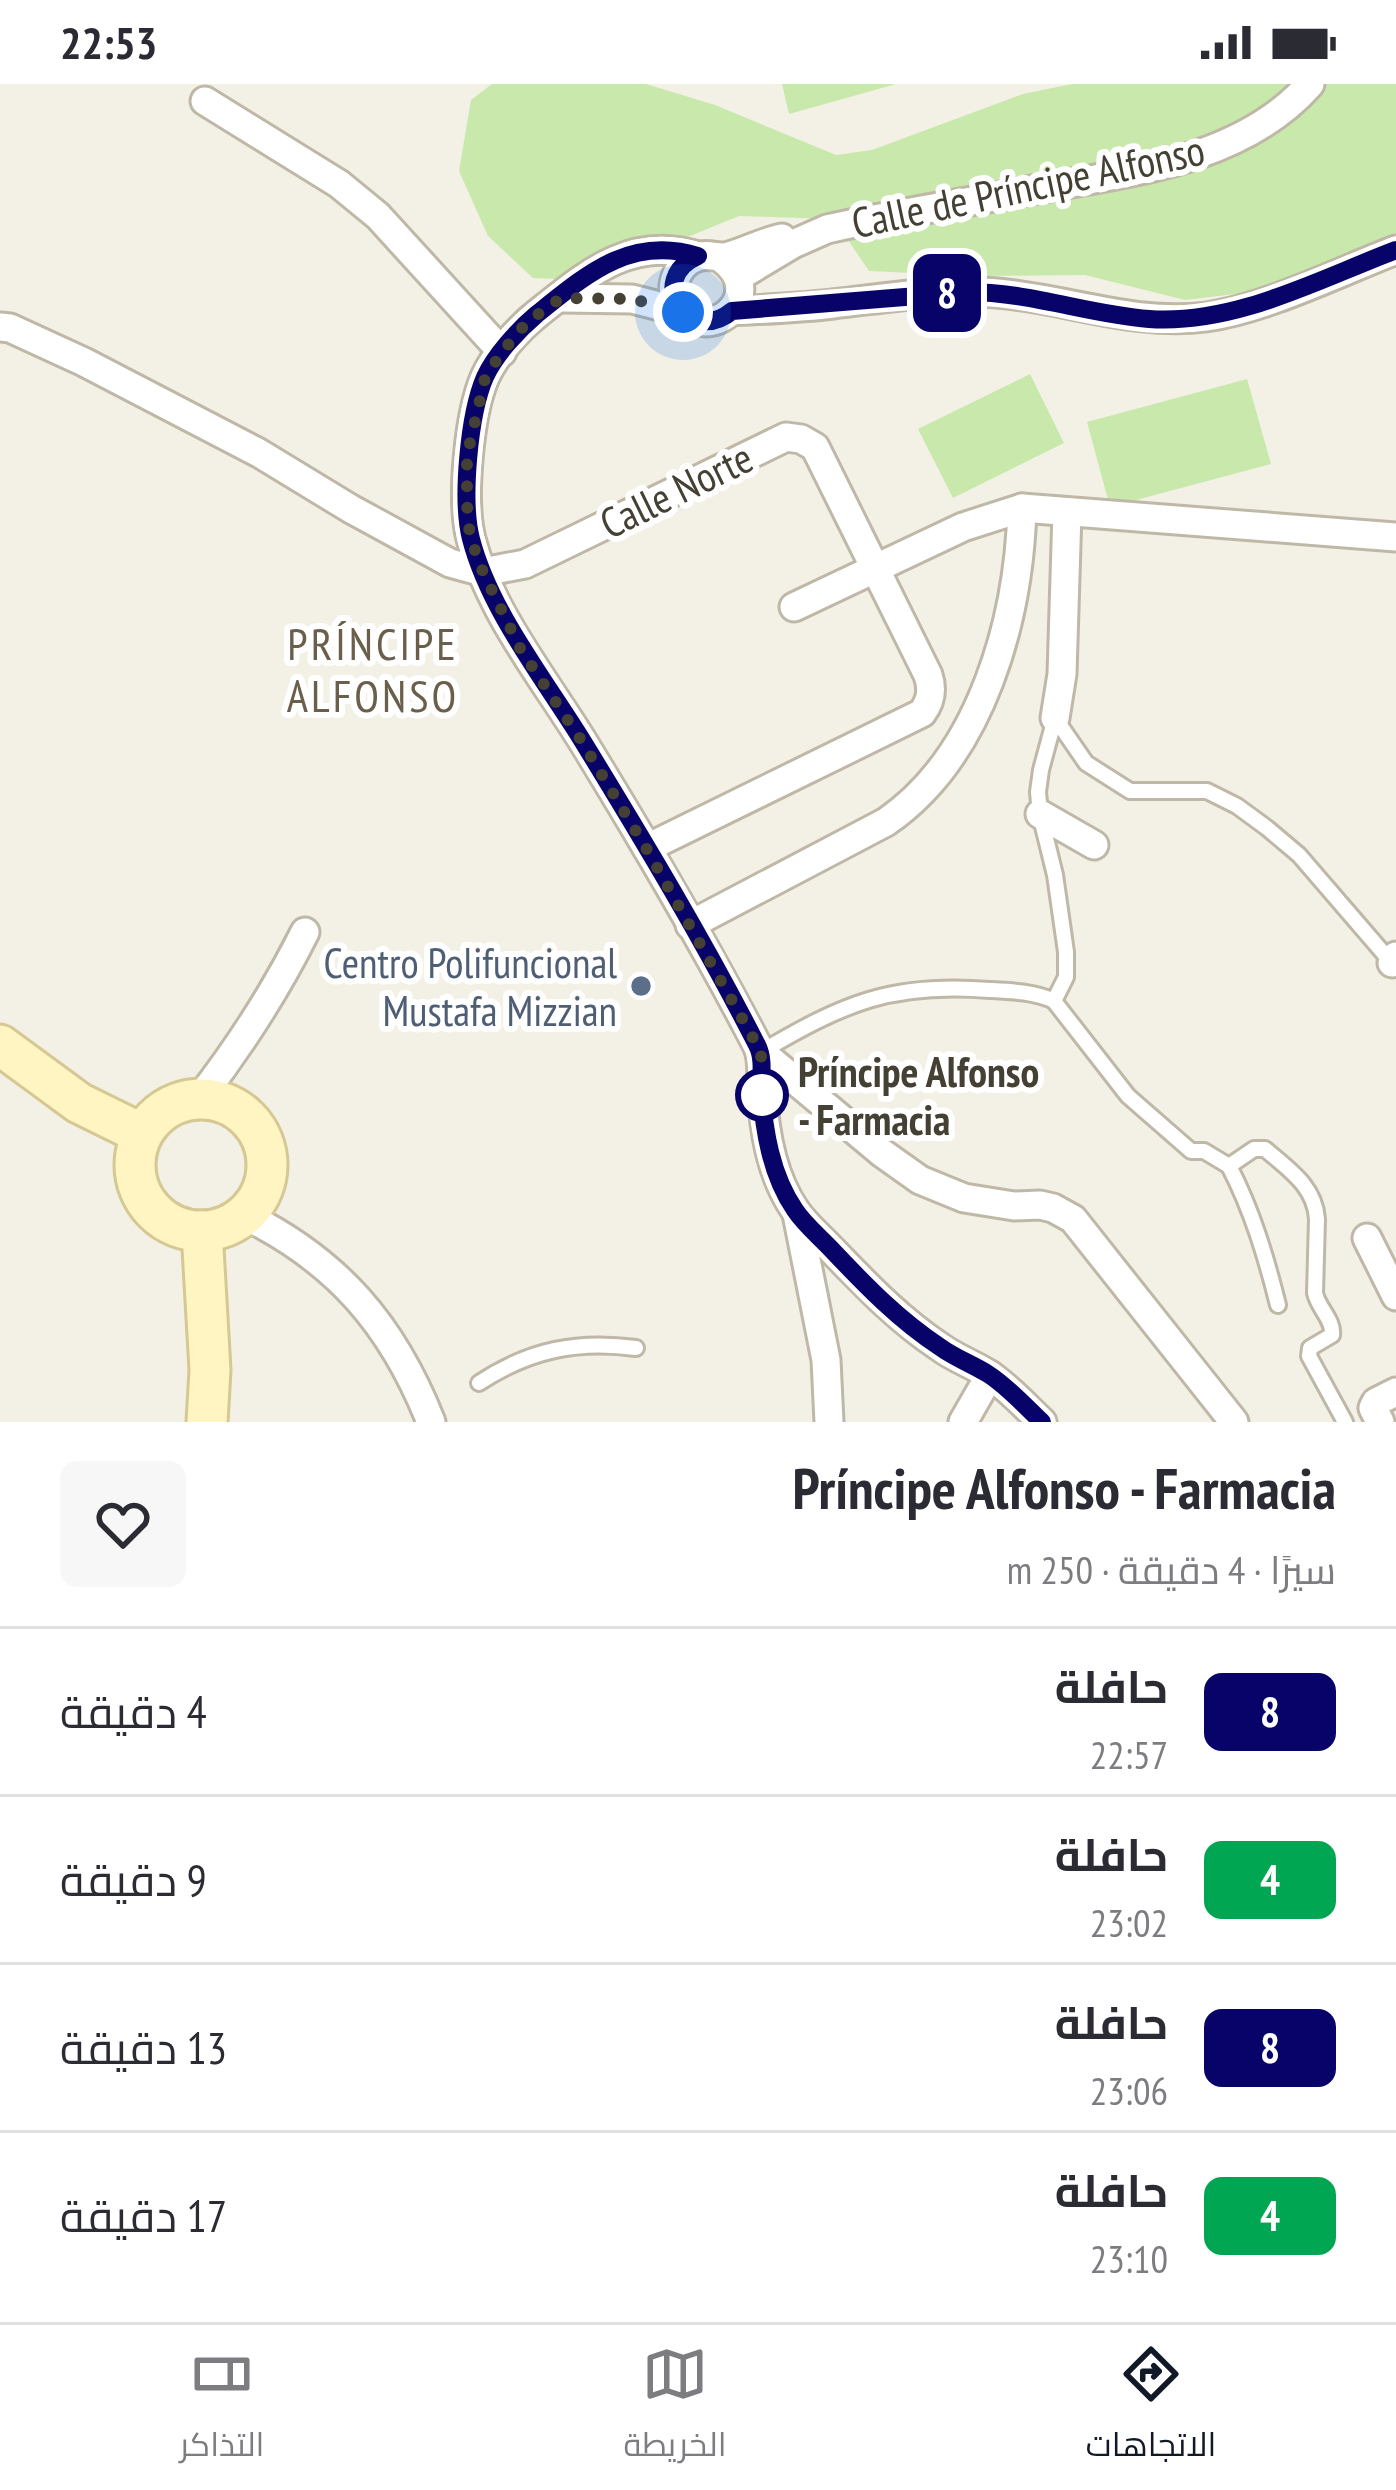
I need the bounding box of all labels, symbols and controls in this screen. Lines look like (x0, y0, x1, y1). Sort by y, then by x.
text: 22:53 (60, 13, 157, 71)
street label: Calle de Príncipe Alfonso (847, 122, 1209, 250)
line badge: 8 (908, 254, 986, 332)
text: 8 (937, 265, 957, 320)
your location (653, 282, 713, 342)
street label: Calle Norte (591, 430, 761, 550)
district label: PRÍNCIPE ALFONSO (287, 614, 459, 724)
place label: Centro Polifuncional Mustafa Mizzian (324, 935, 617, 1038)
marker: Centro Polifuncional Mustafa Mizzian (628, 973, 654, 999)
place label: Príncipe Alfonso - Farmacia (798, 1044, 1039, 1147)
marker: Príncipe Alfonso - Farmacia (737, 1070, 787, 1120)
text: Príncipe Alfonso - Farmacia (793, 1451, 1336, 1525)
button: heart (60, 1461, 186, 1587)
text: سيرًا · 4 دقيقة · 250 m (1007, 1544, 1336, 1595)
text: حافلة (1055, 1657, 1168, 1715)
text: 4 دقيقة (60, 1682, 207, 1740)
text: 8 (1260, 1684, 1280, 1739)
text: 22:57 (1090, 1729, 1168, 1780)
text: حافلة (1055, 1825, 1168, 1883)
text: 9 دقيقة (60, 1850, 207, 1908)
text: 4 (1260, 1852, 1280, 1907)
text: 23:02 (1090, 1897, 1168, 1948)
text: حافلة (1055, 1993, 1168, 2051)
text: 13 دقيقة (60, 2018, 227, 2076)
text: 8 (1260, 2020, 1280, 2075)
text: 23:06 (1090, 2065, 1168, 2116)
text: حافلة (1055, 2161, 1168, 2219)
text: 17 دقيقة (60, 2186, 227, 2244)
text: 4 (1260, 2188, 1280, 2243)
text: 23:10 (1090, 2233, 1168, 2284)
tab: التذاكر (180, 2341, 264, 2475)
tab: الخريطة (624, 2341, 727, 2475)
tab: الاتجاهات (1086, 2341, 1216, 2475)

